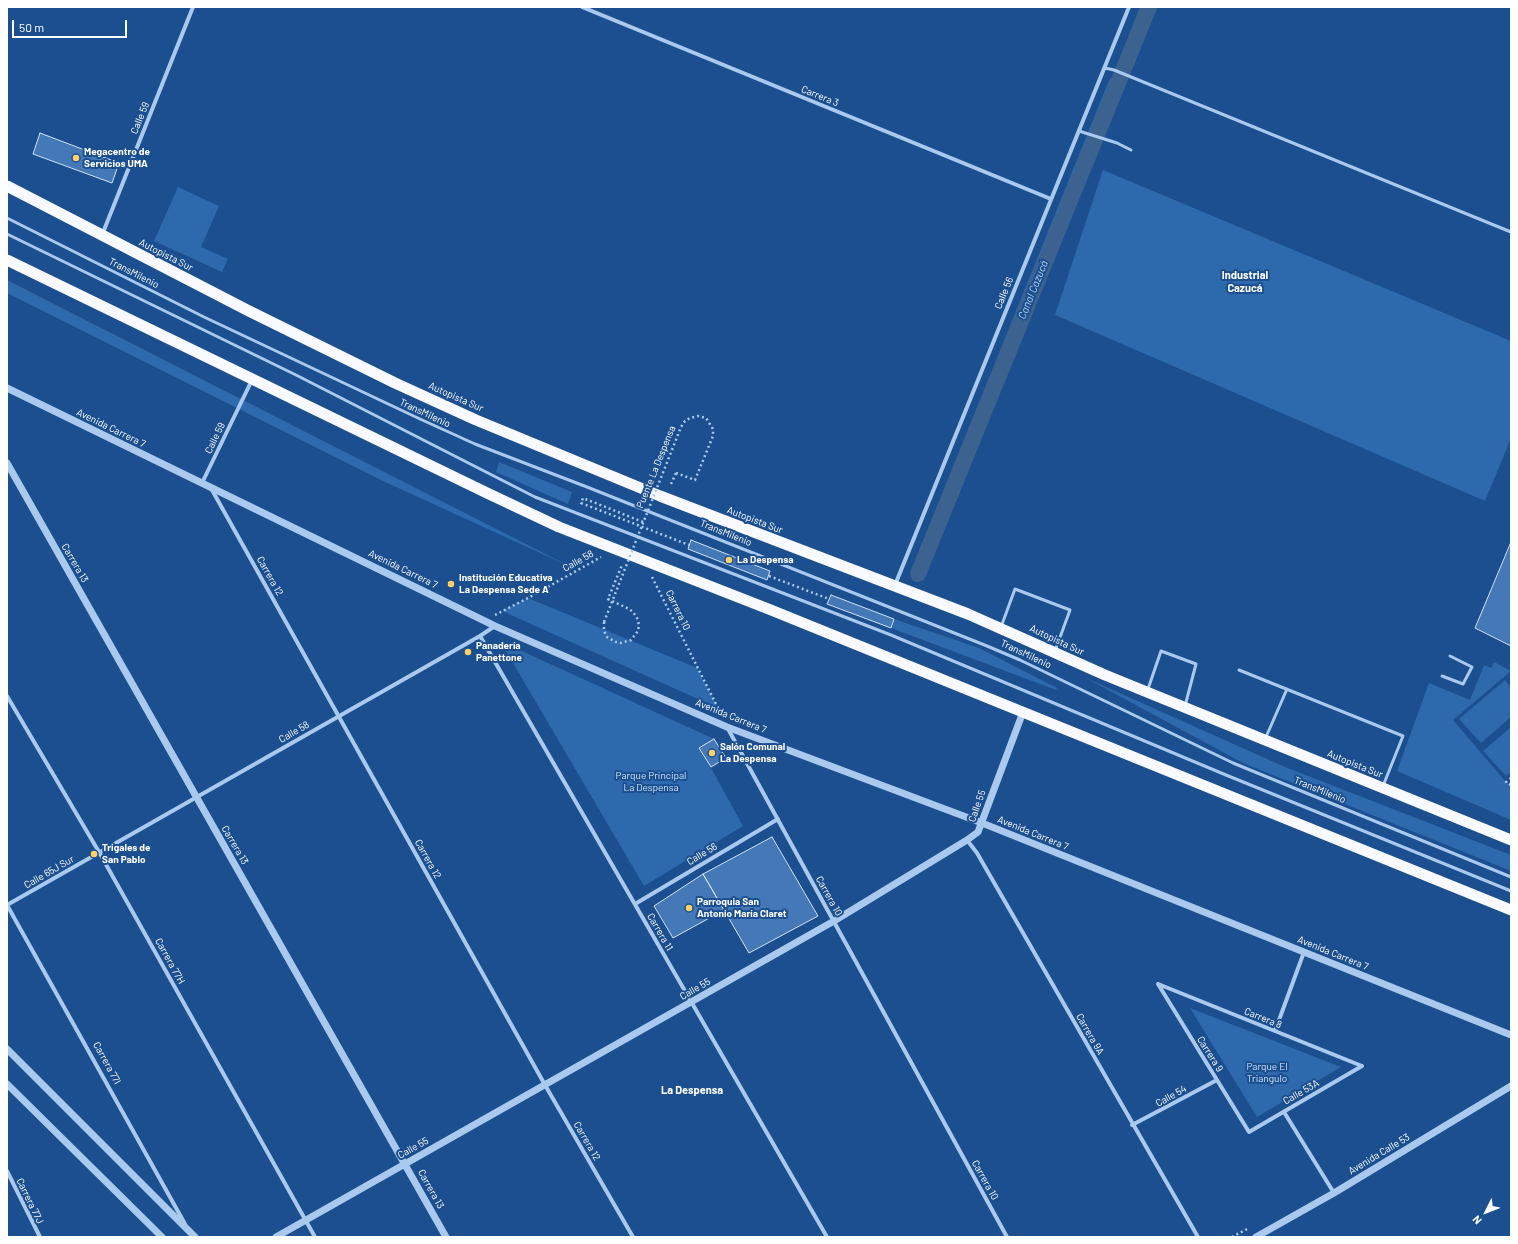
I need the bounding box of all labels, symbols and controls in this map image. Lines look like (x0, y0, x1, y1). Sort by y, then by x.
scale bar (14, 12, 129, 38)
text: 50 m (19, 20, 44, 34)
street label: Carrera 3 (799, 83, 841, 109)
street label: Calle 59 (128, 100, 152, 136)
place label: Megacentro de Servicios UMA (84, 146, 150, 170)
marker: Megacentro de Servicios UMA (71, 153, 81, 163)
street label: Autopista Sur (137, 236, 195, 274)
street label: TransMilenio (107, 255, 161, 291)
water label: Canal Cazucá (1015, 259, 1051, 321)
district label: Industrial Cazucá (1222, 268, 1268, 294)
street label: Calle 56 (992, 275, 1016, 311)
street label: Autopista Sur (427, 380, 485, 414)
street label: TransMilenio (398, 396, 452, 430)
street label: Avenida Carrera 7 (75, 406, 147, 450)
street label: Calle 59 (202, 420, 228, 456)
street label: Puente La Despensa (634, 424, 678, 510)
street label: Autopista Sur (725, 504, 785, 536)
street label: TransMilenio (698, 517, 754, 549)
street label: Carrera 13 (59, 541, 91, 585)
street label: Avenida Carrera 7 (367, 547, 439, 591)
street label: Calle 58 (560, 548, 596, 574)
street label: Carrera 12 (254, 554, 286, 598)
place label: La Despensa (737, 554, 793, 566)
marker: La Despensa (724, 555, 734, 565)
place label: Institución Educativa La Despensa Sede A (459, 572, 553, 596)
marker: Institución Educativa La Despensa Sede A (446, 579, 456, 589)
street label: Carrera 10 (663, 588, 693, 632)
street label: Autopista Sur (1028, 622, 1086, 658)
street label: TransMilenio (999, 637, 1053, 671)
place label: Panadería Panettone (476, 640, 522, 664)
marker: Panadería Panettone (463, 647, 473, 657)
street label: Avenida Carrera 7 (694, 696, 768, 736)
street label: Calle 58 (277, 718, 311, 746)
place label: Salón Comunal La Despensa (720, 741, 785, 764)
street label: Autopista Sur (1325, 747, 1385, 781)
marker: Salón Comunal La Despensa (707, 748, 717, 758)
park label: Parque Principal La Despensa (616, 770, 686, 794)
street label: TransMilenio (1292, 774, 1348, 806)
street label: Calle 55 (966, 788, 988, 824)
street label: Avenida Carrera 7 (996, 813, 1070, 853)
street label: Carrera 13 (219, 823, 251, 867)
street label: Carrera 12 (412, 837, 444, 881)
street label: Calle 56 (685, 840, 719, 868)
place label: Trigales de San Pablo (102, 842, 150, 866)
marker: Trigales de San Pablo (89, 849, 99, 859)
street label: Calle 65J Sur (22, 853, 76, 891)
street label: Carrera 10 (813, 874, 845, 918)
place label: Parroquia San Antonio María Claret (697, 896, 787, 920)
marker: Parroquia San Antonio María Claret (684, 903, 694, 913)
street label: Carrera 11 (644, 911, 676, 953)
street label: Avenida Carrera 7 (1296, 933, 1370, 973)
street label: Carrera 77H (153, 936, 187, 986)
street label: Calle 55 (678, 975, 712, 1003)
street label: Carrera 8 (1242, 1005, 1284, 1031)
street label: Carrera 9A (1073, 1011, 1107, 1057)
street label: Carrera 9 (1194, 1034, 1226, 1074)
street label: Carrera 77I (90, 1040, 124, 1086)
park label: Parque El Triangulo (1246, 1061, 1288, 1084)
street label: Calle 53A (1281, 1077, 1321, 1107)
district label: La Despensa (661, 1083, 723, 1097)
street label: Calle 54 (1153, 1083, 1189, 1109)
street label: Carrera 12 (571, 1119, 603, 1163)
street label: Avenida Calle 53 (1346, 1131, 1412, 1177)
street label: Calle 55 (396, 1135, 430, 1161)
street label: Carrera 10 (969, 1158, 1001, 1202)
street label: Carrera 13 (415, 1167, 447, 1211)
street label: Carrera 77J (14, 1176, 46, 1226)
north arrow (1466, 1192, 1506, 1232)
text: N (1469, 1213, 1484, 1227)

